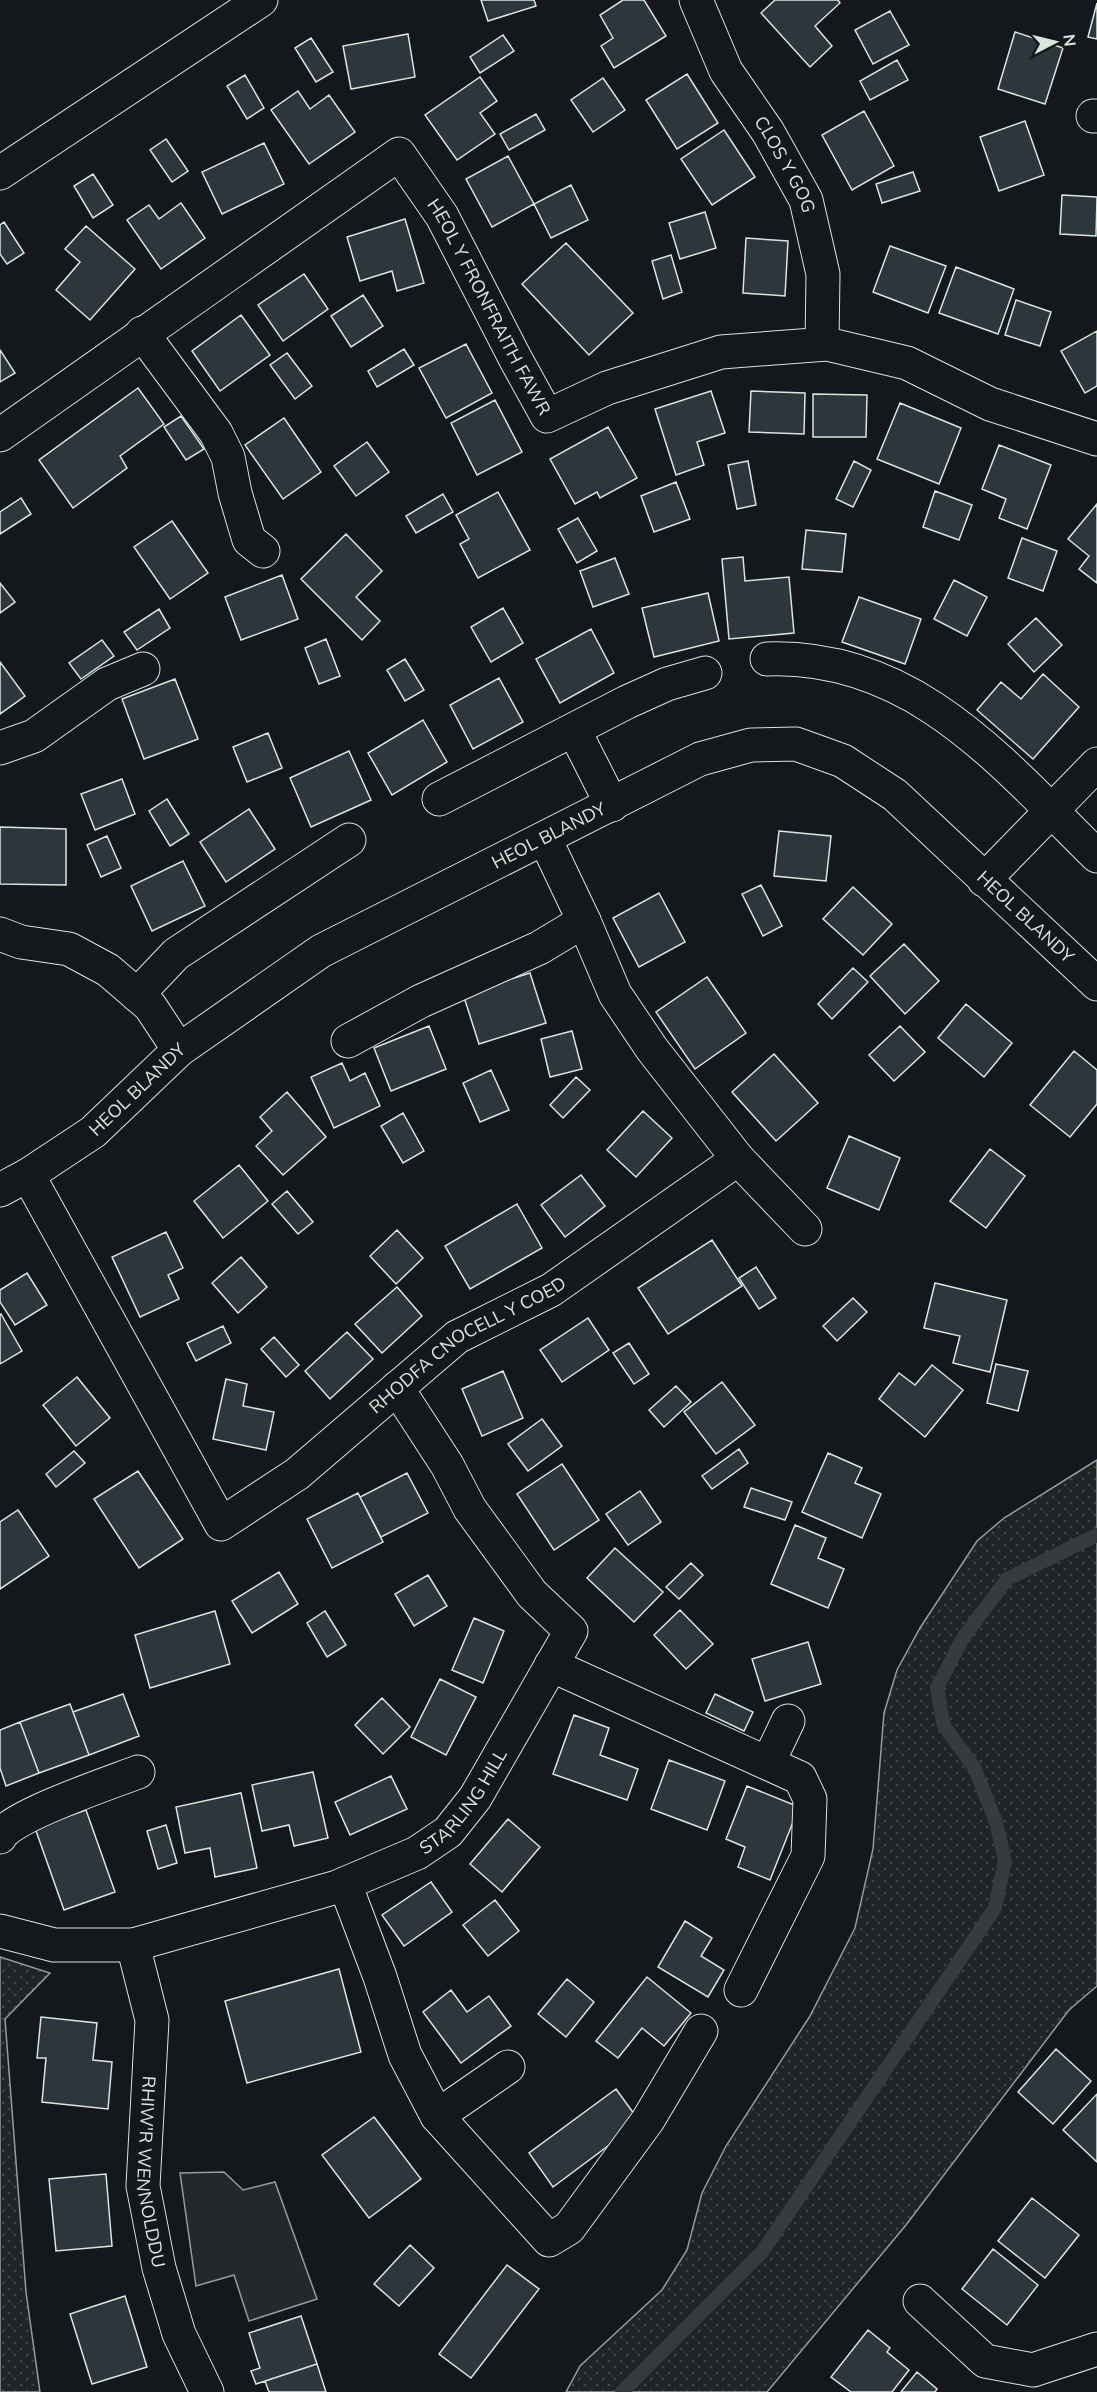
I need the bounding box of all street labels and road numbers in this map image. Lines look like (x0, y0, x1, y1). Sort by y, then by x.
street label: CLOS Y GOG (749, 111, 821, 215)
street label: HEOL Y FRONFRAITH FAWR (423, 194, 556, 419)
street label: HEOL BLANDY (488, 796, 610, 874)
street label: HEOL BLANDY (972, 866, 1080, 968)
street label: HEOL BLANDY (84, 1037, 191, 1141)
street label: RHODFA CNOCELL Y COED (364, 1271, 570, 1418)
street label: STARLING HILL (415, 1745, 512, 1859)
street label: RHIW'R WENNOLDDU (132, 2075, 171, 2270)

